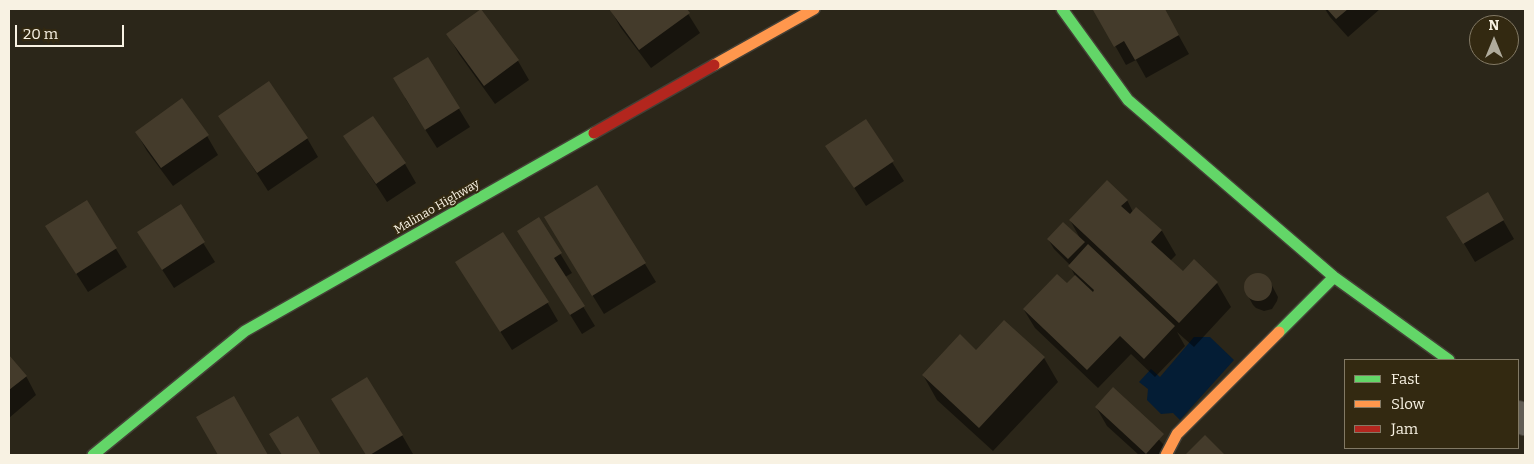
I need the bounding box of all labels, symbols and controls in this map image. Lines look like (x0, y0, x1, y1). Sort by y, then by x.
scale bar (18, 15, 126, 47)
north arrow (1469, 15, 1519, 65)
text: N (1489, 17, 1499, 34)
text: 20 m (23, 25, 58, 43)
street label: Malinao Highway (392, 177, 482, 237)
legend (1344, 359, 1519, 449)
text: Fast (1391, 370, 1420, 388)
text: Slow (1391, 395, 1425, 413)
text: Jam (1391, 420, 1418, 438)

